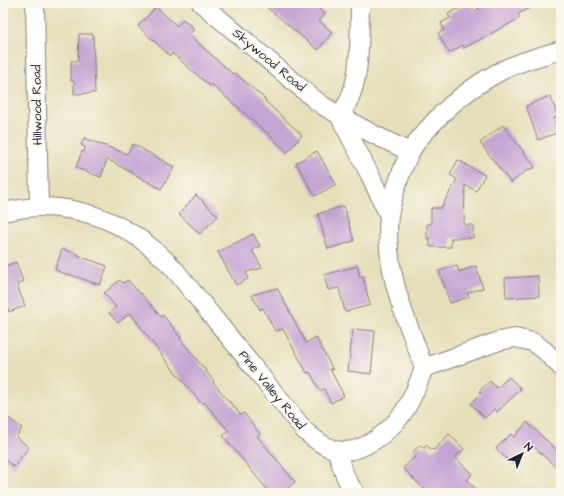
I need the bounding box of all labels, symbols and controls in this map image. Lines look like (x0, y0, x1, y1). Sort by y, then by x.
street label: Skywood Road (228, 24, 310, 97)
street label: Hillwood Road (27, 64, 47, 146)
street label: Pine Valley Road (234, 347, 310, 434)
north arrow (502, 434, 542, 474)
text: N (521, 439, 536, 455)

